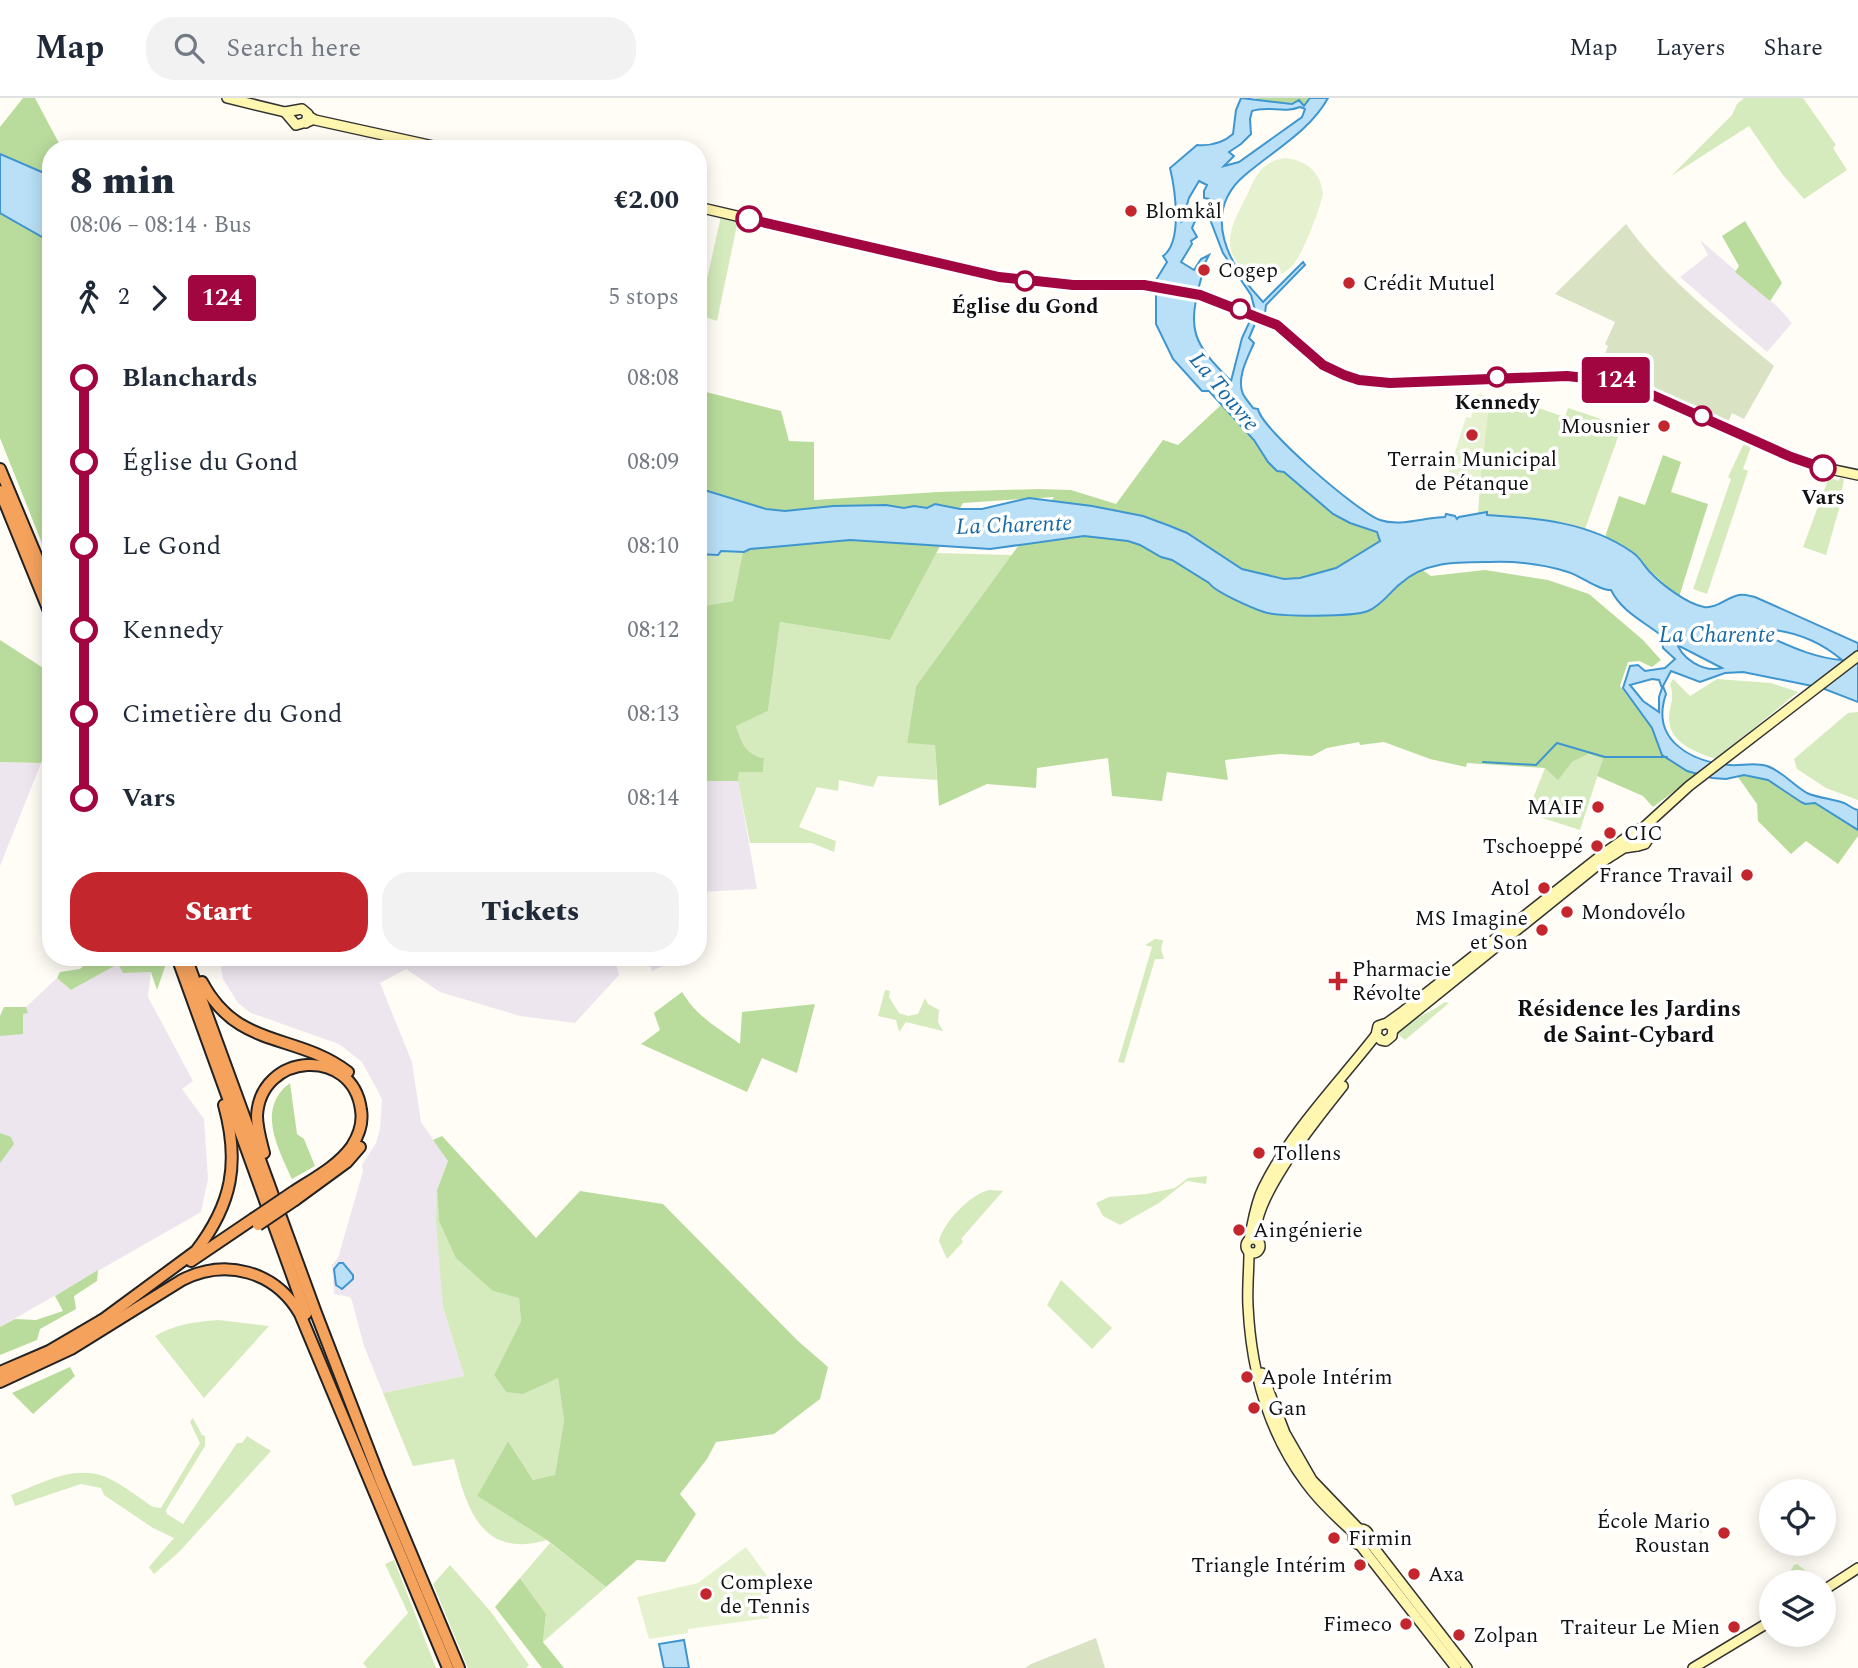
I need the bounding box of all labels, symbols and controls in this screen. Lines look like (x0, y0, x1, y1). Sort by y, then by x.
search box (146, 17, 636, 80)
text: Map (35, 23, 104, 73)
text: Search here (226, 28, 361, 68)
icon: search (170, 29, 208, 67)
text: Map (1569, 30, 1618, 66)
text: Layers (1656, 30, 1726, 66)
text: Share (1764, 30, 1823, 66)
text: 8 min (70, 153, 175, 211)
text: €2.00 (614, 180, 679, 220)
place label: Blomkål (1145, 196, 1222, 228)
marker: Blomkål (1123, 203, 1139, 219)
unlabelled marker (736, 206, 762, 232)
text: 08:06 – 08:14 · Bus (70, 208, 252, 243)
place label: Cogep (1218, 255, 1278, 287)
marker: Cogep (1196, 262, 1212, 278)
place label: Crédit Mutuel (1363, 268, 1495, 300)
marker: Église du Gond (1015, 271, 1035, 291)
marker: Crédit Mutuel (1341, 275, 1357, 291)
icon: walk (70, 279, 108, 317)
icon: forward (140, 279, 178, 317)
text: 2 (118, 280, 130, 315)
text: 124 (202, 280, 242, 316)
text: 5 stops (609, 280, 679, 315)
place label: Église du Gond (952, 291, 1098, 323)
unlabelled marker (1230, 299, 1250, 319)
water label: La Touvre (1180, 344, 1268, 440)
line badge: 124 (1576, 357, 1656, 403)
text: Blanchards (122, 358, 258, 398)
text: 08:08 (627, 361, 679, 396)
text: 124 (1596, 362, 1636, 398)
marker: Kennedy (1487, 367, 1507, 387)
place label: Kennedy (1454, 387, 1541, 419)
unlabelled marker (1692, 406, 1712, 426)
place label: Mousnier (1560, 411, 1650, 443)
marker: Mousnier (1656, 418, 1672, 434)
marker: Terrain Municipal de Pétanque (1464, 427, 1480, 443)
text: Église du Gond (122, 442, 298, 482)
place label: Terrain Municipal de Pétanque (1387, 444, 1557, 500)
text: 08:09 (627, 445, 679, 480)
marker: Vars (1810, 455, 1836, 481)
place label: Vars (1801, 482, 1845, 514)
water label: La Charente (955, 506, 1073, 545)
text: Le Gond (122, 526, 221, 566)
text: 08:10 (627, 529, 679, 564)
text: Kennedy (122, 610, 223, 650)
text: 08:12 (627, 613, 679, 648)
water label: La Charente (1659, 618, 1775, 653)
text: Cimetière du Gond (122, 694, 343, 734)
text: 08:13 (627, 697, 679, 732)
text: Vars (122, 778, 176, 818)
text: 08:14 (627, 781, 679, 816)
place label: MAIF (1527, 792, 1584, 824)
marker: MAIF (1590, 799, 1606, 815)
place label: CIC (1624, 818, 1663, 850)
marker: CIC (1602, 825, 1618, 841)
place label: Tschoeppé (1483, 831, 1583, 863)
marker: Tschoeppé (1589, 838, 1605, 854)
place label: France Travail (1599, 860, 1733, 892)
marker: France Travail (1739, 867, 1755, 883)
button: Start (70, 872, 368, 952)
button: Tickets (382, 872, 679, 952)
place label: Atol (1490, 873, 1530, 905)
marker: Atol (1536, 880, 1552, 896)
place label: Mondovélo (1581, 897, 1686, 929)
place label: MS Imagine et Son (1415, 903, 1528, 959)
marker: Mondovélo (1559, 904, 1575, 920)
marker: MS Imagine et Son (1534, 922, 1550, 938)
place label: Pharmacie Révolte (1352, 954, 1451, 1010)
marker: Pharmacie Révolte (1330, 973, 1346, 989)
district label: Résidence les Jardins de Saint-Cybard (1517, 992, 1741, 1053)
place label: Tollens (1273, 1138, 1341, 1170)
marker: Tollens (1251, 1145, 1267, 1161)
place label: Aingénierie (1253, 1215, 1363, 1247)
marker: Aingénierie (1231, 1222, 1247, 1238)
place label: Apole Intérim (1261, 1362, 1393, 1394)
marker: Apole Intérim (1239, 1369, 1255, 1385)
place label: Gan (1268, 1393, 1307, 1425)
marker: Gan (1246, 1400, 1262, 1416)
map controls (1759, 1479, 1836, 1647)
button: locate (1759, 1479, 1836, 1556)
place label: École Mario Roustan (1597, 1506, 1710, 1562)
place label: Firmin (1348, 1523, 1412, 1555)
marker: École Mario Roustan (1716, 1525, 1732, 1541)
marker: Firmin (1326, 1530, 1342, 1546)
place label: Triangle Intérim (1191, 1550, 1346, 1582)
marker: Triangle Intérim (1352, 1557, 1368, 1573)
place label: Axa (1428, 1559, 1465, 1591)
marker: Axa (1406, 1566, 1422, 1582)
place label: Complexe de Tennis (720, 1567, 813, 1623)
button: layers (1759, 1570, 1836, 1647)
marker: Complexe de Tennis (698, 1586, 714, 1602)
place label: Fimeco (1323, 1609, 1392, 1641)
place label: Traiteur Le Mien (1560, 1612, 1720, 1644)
marker: Fimeco (1398, 1616, 1414, 1632)
marker: Traiteur Le Mien (1726, 1619, 1742, 1635)
place label: Zolpan (1473, 1620, 1538, 1652)
marker: Zolpan (1451, 1627, 1467, 1643)

